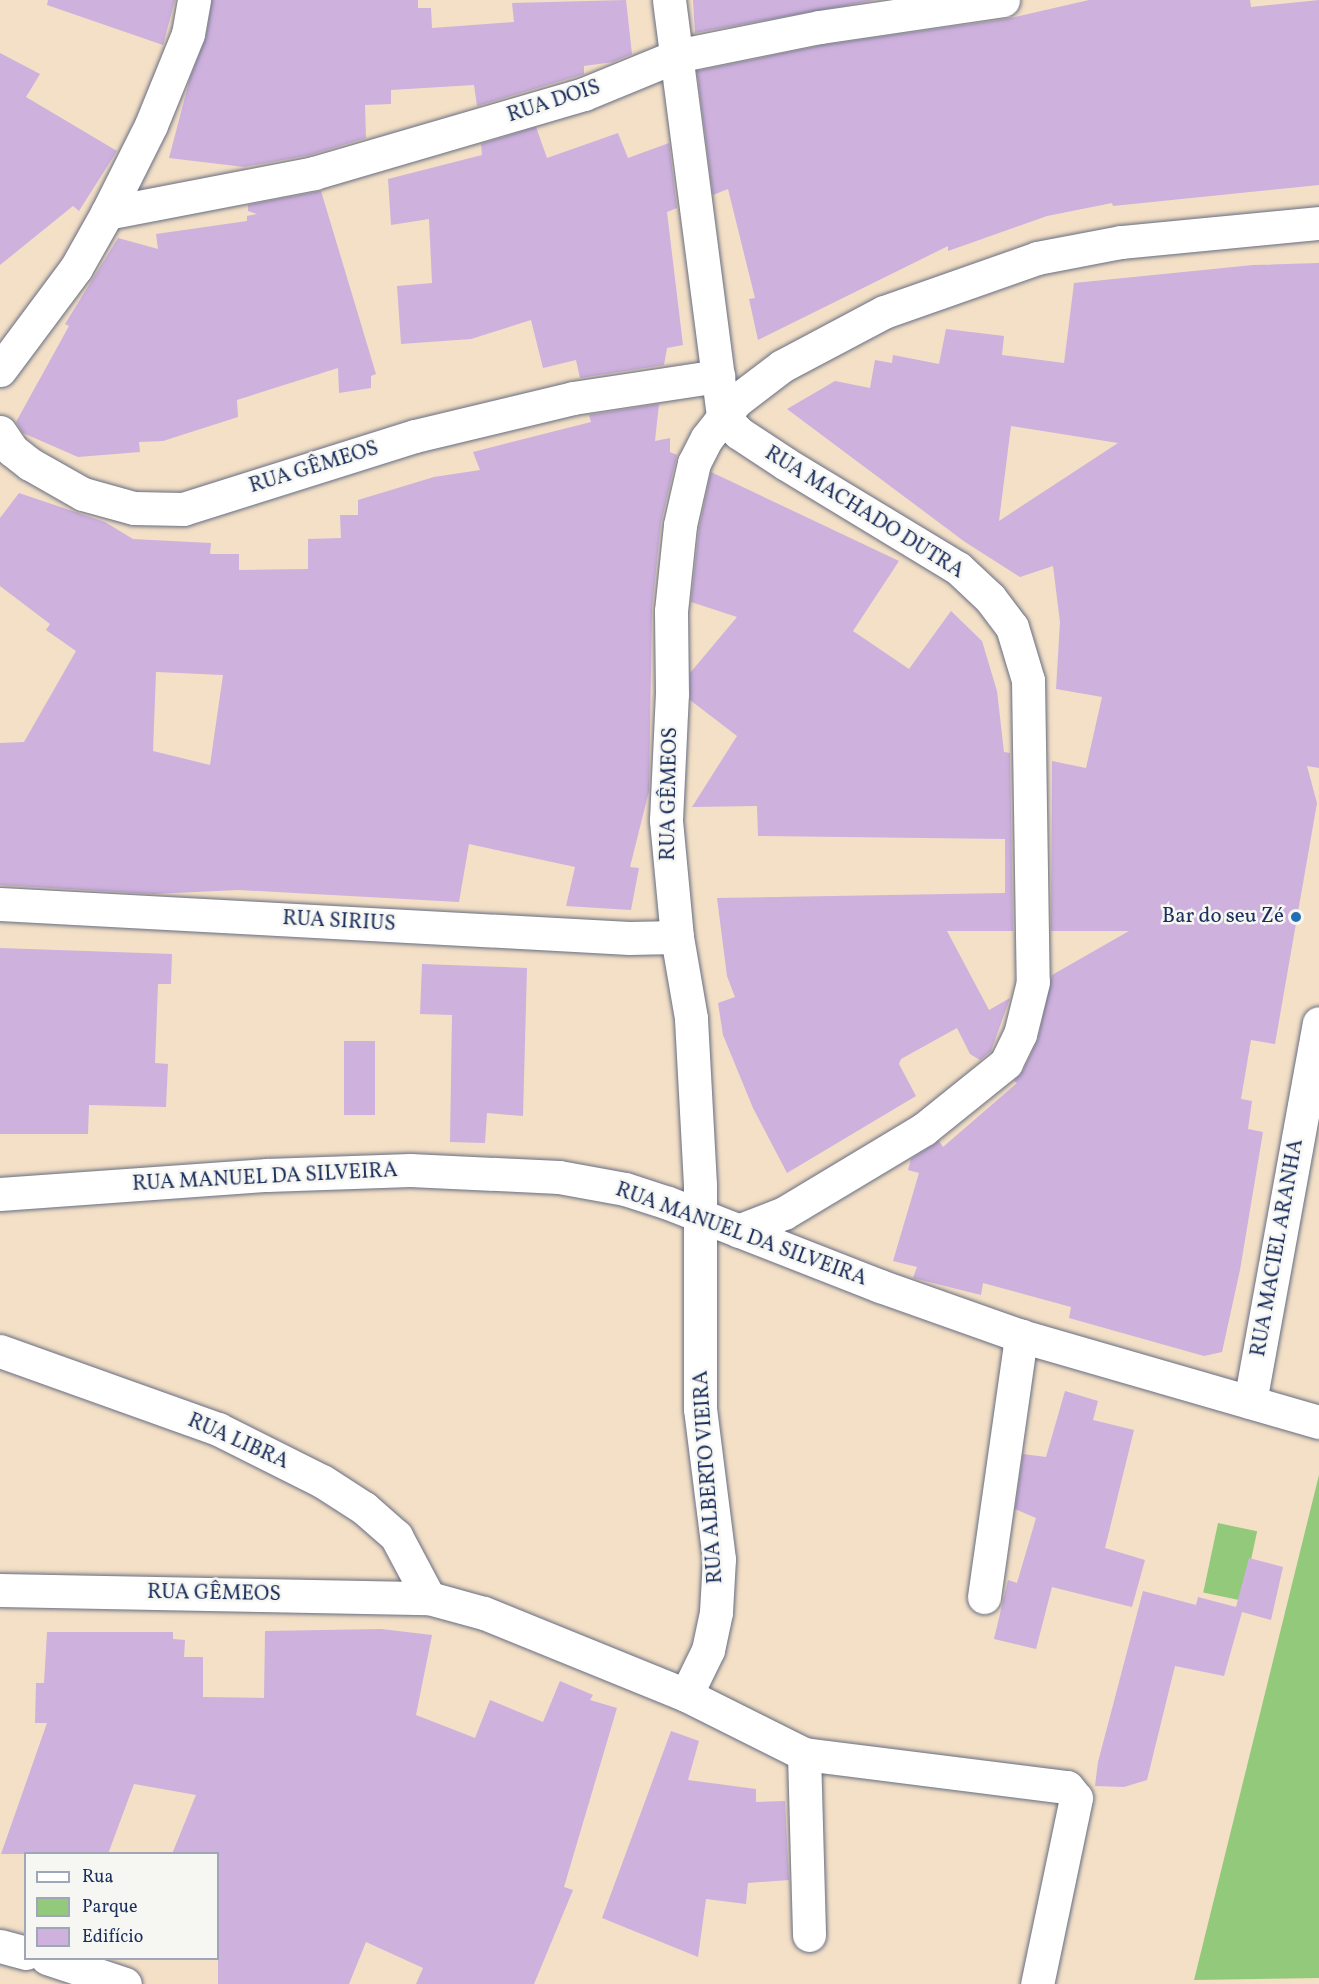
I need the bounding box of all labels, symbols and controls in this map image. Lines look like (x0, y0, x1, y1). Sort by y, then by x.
street label: RUA DOIS (504, 75, 604, 129)
street label: RUA GÊMEOS (246, 436, 382, 500)
street label: RUA MACHADO DUTRA (760, 441, 968, 585)
street label: RUA GÊMEOS (656, 727, 684, 861)
place label: Bar do seu Zé (1162, 904, 1284, 930)
street label: RUA SIRIUS (282, 906, 396, 938)
marker: Bar do seu Zé (1289, 910, 1303, 924)
street label: RUA MACIEL ARANHA (1246, 1137, 1310, 1359)
street label: RUA MANUEL DA SILVEIRA (132, 1158, 398, 1198)
street label: RUA MANUEL DA SILVEIRA (612, 1178, 870, 1292)
street label: RUA ALBERTO VIEIRA (689, 1369, 729, 1585)
street label: RUA LIBRA (183, 1409, 293, 1475)
street label: RUA GÊMEOS (147, 1580, 281, 1608)
legend (24, 1852, 219, 1960)
text: Rua (82, 1865, 113, 1890)
text: Parque (82, 1895, 137, 1920)
text: Edifício (82, 1925, 143, 1950)

